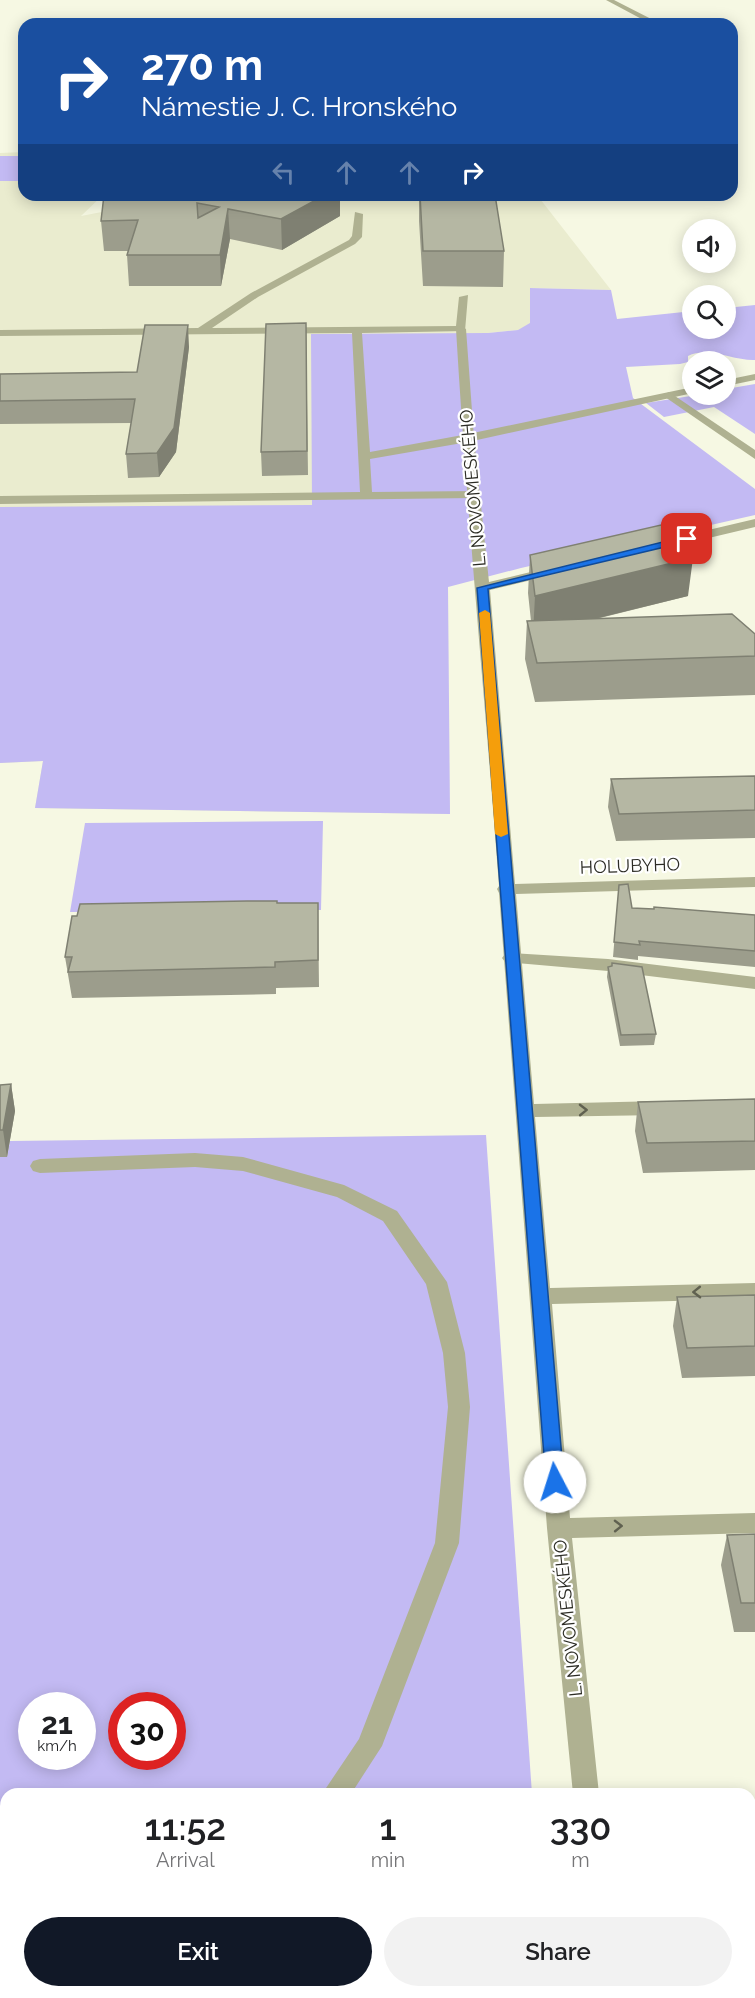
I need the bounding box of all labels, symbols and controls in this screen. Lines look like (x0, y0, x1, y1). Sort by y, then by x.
text: 270 m (141, 41, 263, 90)
icon: right (42, 42, 120, 120)
text: Námestie J. C. Hronského (141, 91, 457, 122)
icon: left (267, 156, 300, 189)
icon: ahead (330, 156, 363, 189)
icon: ahead (393, 156, 426, 189)
icon: right (456, 156, 489, 189)
map controls (682, 219, 736, 405)
button: sound (682, 219, 736, 273)
button: search (682, 285, 736, 339)
button: layers (682, 351, 736, 405)
street label: L. NOVOMESKÉHO (454, 409, 490, 568)
pin (661, 513, 712, 564)
icon: arrive (670, 522, 703, 555)
street label: HOLUBYHO (579, 853, 680, 878)
one-way arrow (578, 1103, 587, 1116)
one-way arrow (692, 1286, 701, 1298)
position arrow (523, 1450, 587, 1514)
one-way arrow (613, 1520, 622, 1533)
street label: L. NOVOMESKÉHO (548, 1539, 586, 1698)
speed limit sign: 30 (108, 1692, 186, 1770)
text: 21 (41, 1706, 73, 1741)
text: km/h (37, 1737, 77, 1755)
text: 11:52 (145, 1806, 226, 1848)
text: 1 (379, 1806, 396, 1848)
text: 330 (550, 1806, 611, 1848)
text: Arrival (156, 1848, 215, 1872)
text: min (371, 1848, 405, 1872)
text: m (571, 1848, 590, 1872)
button: Exit (24, 1917, 372, 1986)
button: Share (384, 1917, 732, 1986)

